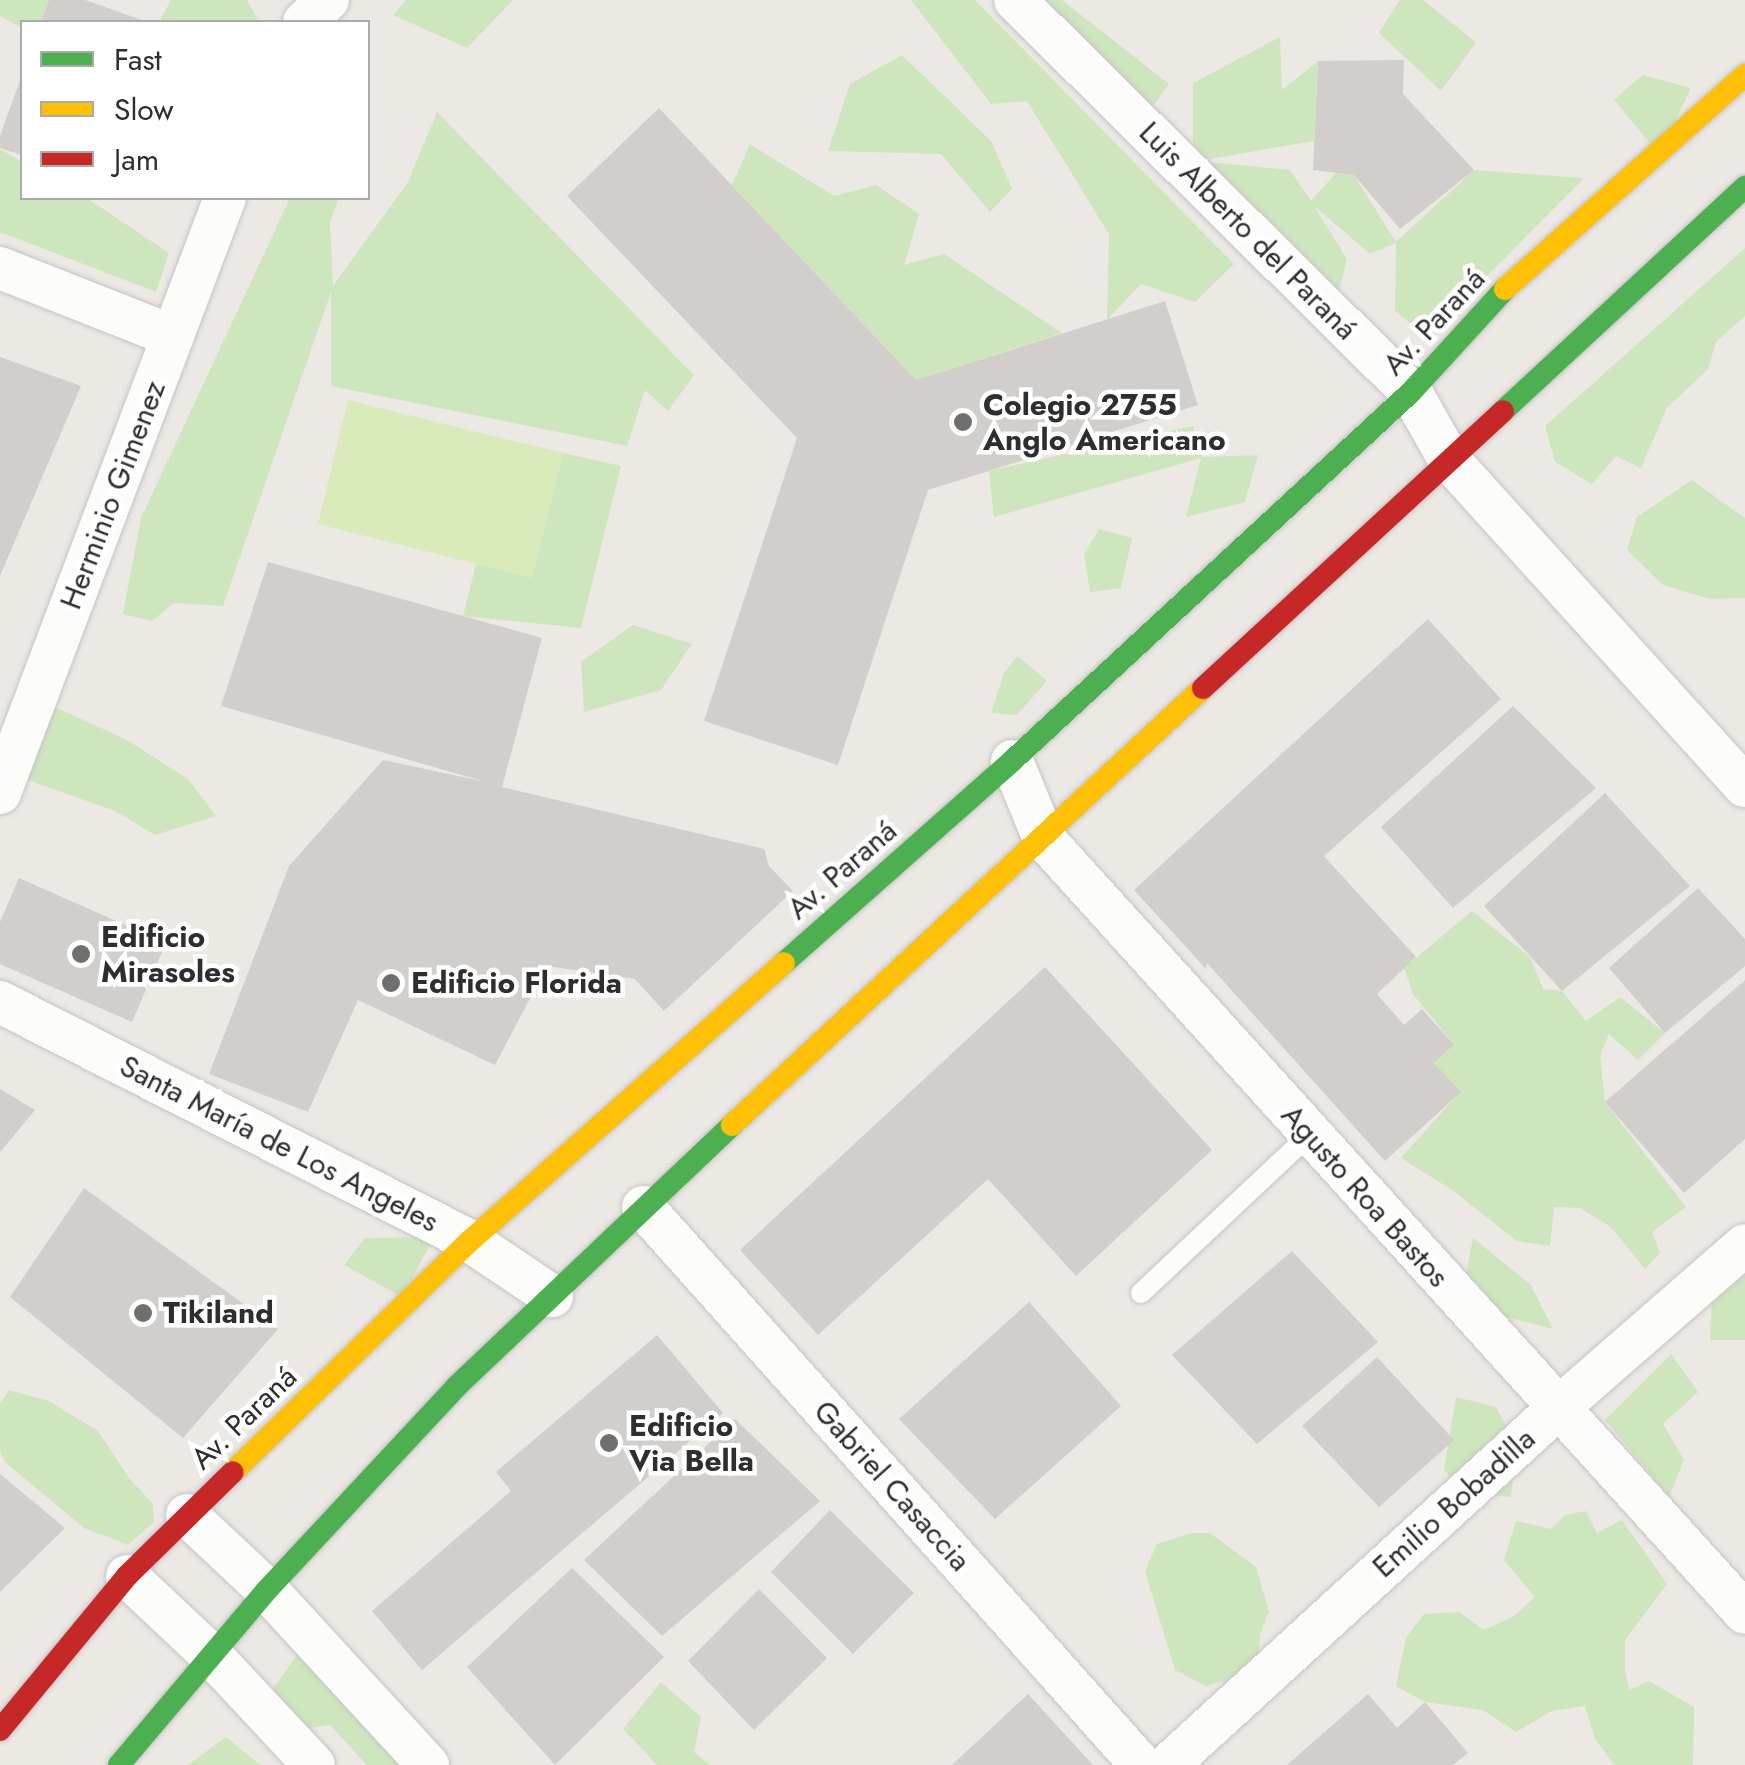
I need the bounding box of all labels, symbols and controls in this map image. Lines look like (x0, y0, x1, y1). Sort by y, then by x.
legend (20, 20, 370, 200)
text: Fast (114, 38, 162, 81)
text: Slow (114, 88, 174, 131)
street label: Luis Alberto del Paraná (1132, 115, 1364, 347)
text: Jam (114, 138, 159, 181)
street label: Av. Paraná (1376, 261, 1492, 383)
street label: Herminio Gimenez (53, 376, 173, 614)
place label: Colegio 2755 Anglo Americano (983, 387, 1226, 458)
marker: Colegio 2755 Anglo Americano (952, 411, 974, 433)
street label: Av. Paraná (780, 813, 904, 927)
place label: Edificio Mirasoles (101, 919, 235, 990)
marker: Edificio Mirasoles (70, 943, 92, 965)
place label: Edificio Florida (411, 965, 622, 1001)
marker: Edificio Florida (380, 972, 402, 994)
street label: Santa María de Los Angeles (114, 1048, 444, 1240)
street label: Agusto Roa Bastos (1274, 1097, 1456, 1295)
place label: Tikiland (163, 1295, 274, 1331)
marker: Tikiland (132, 1302, 154, 1324)
street label: Av. Paraná (184, 1359, 304, 1477)
street label: Gabriel Casaccia (806, 1393, 978, 1579)
place label: Edificio Via Bella (629, 1408, 754, 1478)
street label: Emilio Bobadilla (1366, 1421, 1542, 1585)
marker: Edificio Via Bella (598, 1432, 620, 1454)

